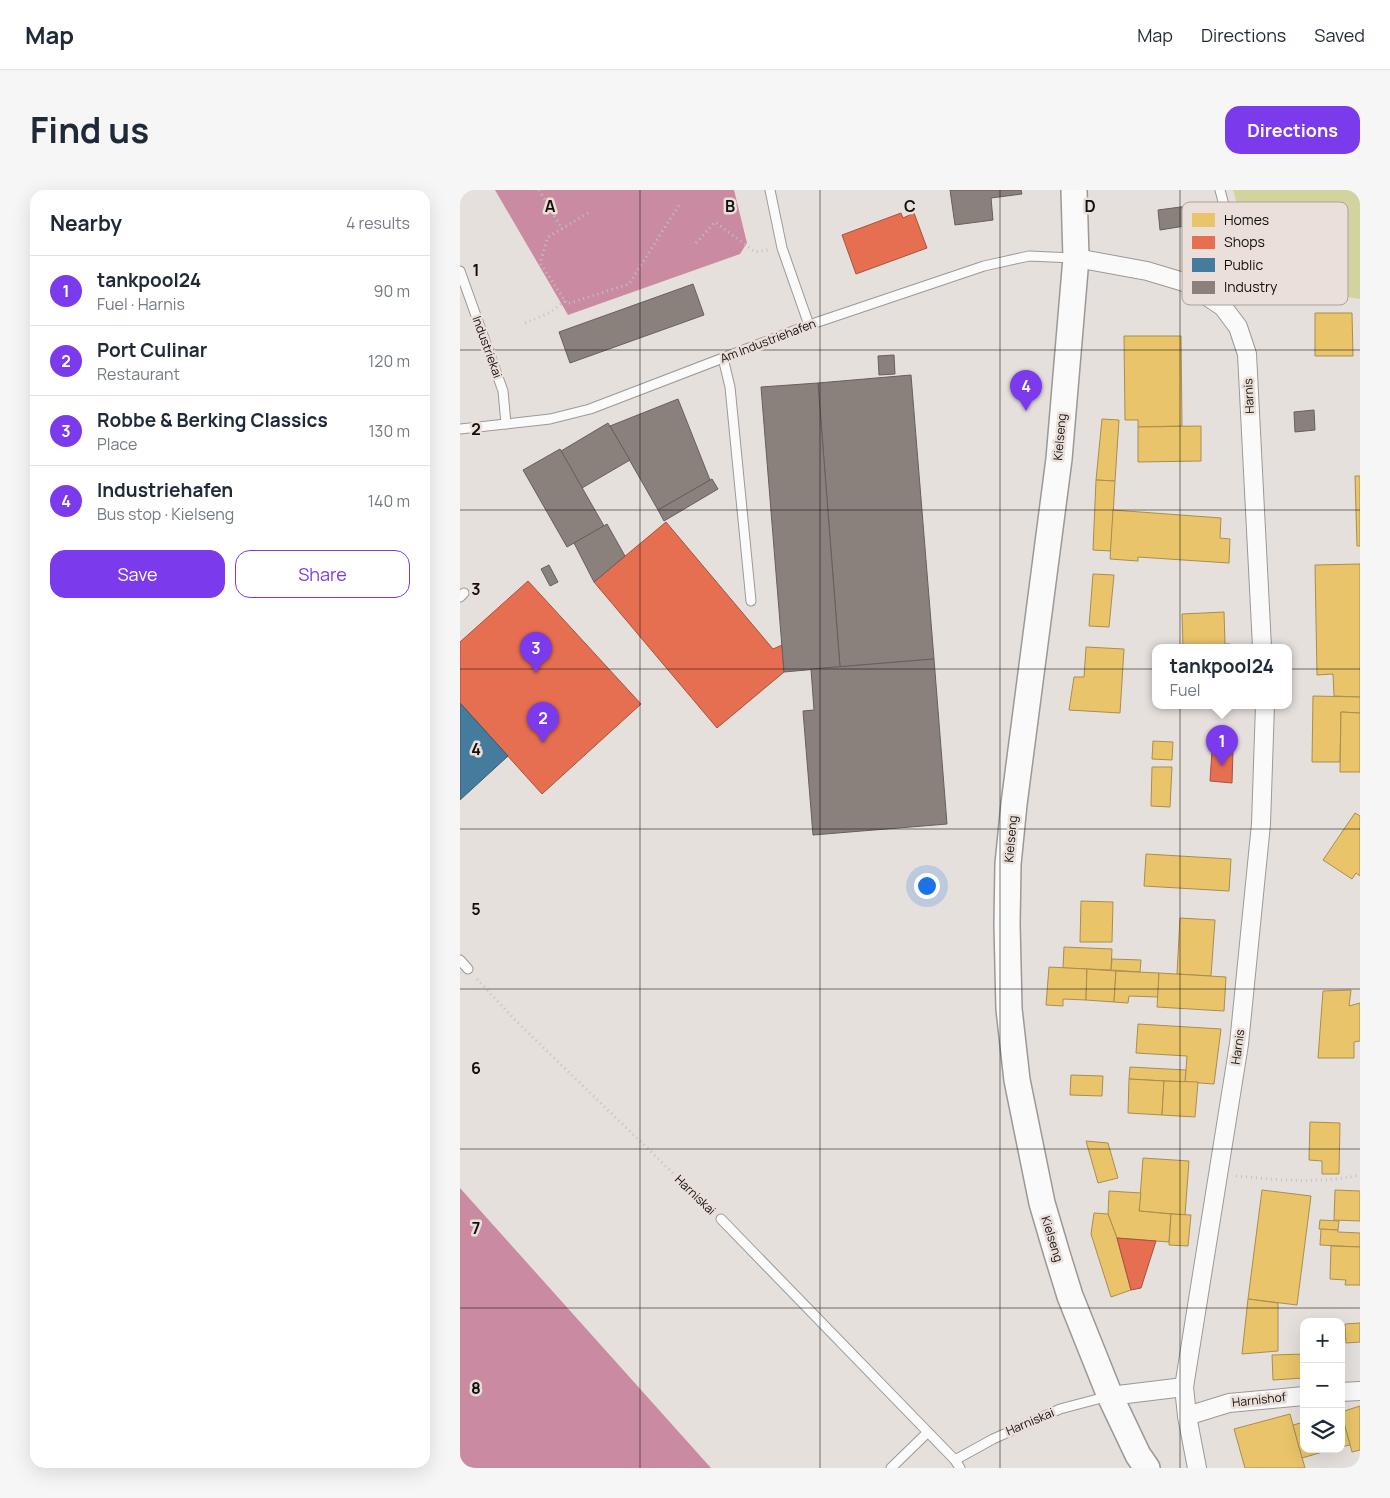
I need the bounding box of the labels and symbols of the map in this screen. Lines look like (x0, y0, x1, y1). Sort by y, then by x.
text: A (545, 195, 556, 217)
text: B (725, 195, 735, 217)
text: C (904, 195, 916, 217)
text: D (1084, 195, 1096, 217)
legend (1182, 202, 1348, 305)
text: Homes (1224, 210, 1269, 229)
text: Shops (1224, 232, 1265, 251)
text: Public (1224, 255, 1264, 274)
text: 1 (472, 259, 480, 281)
text: Industry (1224, 277, 1278, 296)
street label: Industriekai (468, 313, 507, 380)
street label: Am Industriehafen (717, 314, 818, 367)
pin: 4 (1010, 370, 1042, 411)
street label: Harnis (1239, 378, 1258, 414)
street label: Kielseng (1049, 413, 1070, 461)
text: 2 (471, 418, 481, 440)
text: 3 (471, 578, 481, 600)
pin: 3 (520, 632, 552, 673)
pin: 2 (527, 702, 559, 743)
pin: 1 (1206, 725, 1238, 766)
text: 4 (471, 738, 481, 760)
street label: Kielseng (1000, 815, 1021, 863)
your location (914, 873, 940, 899)
text: 5 (471, 898, 481, 920)
street label: Harnis (1227, 1028, 1248, 1066)
text: 6 (471, 1057, 481, 1079)
street label: Harniskai (671, 1171, 720, 1218)
street label: Kielseng (1037, 1214, 1067, 1264)
text: 7 (472, 1217, 480, 1239)
text: 8 (471, 1377, 481, 1399)
street label: Harnishof (1231, 1388, 1287, 1411)
street label: Harniskai (1003, 1404, 1057, 1439)

